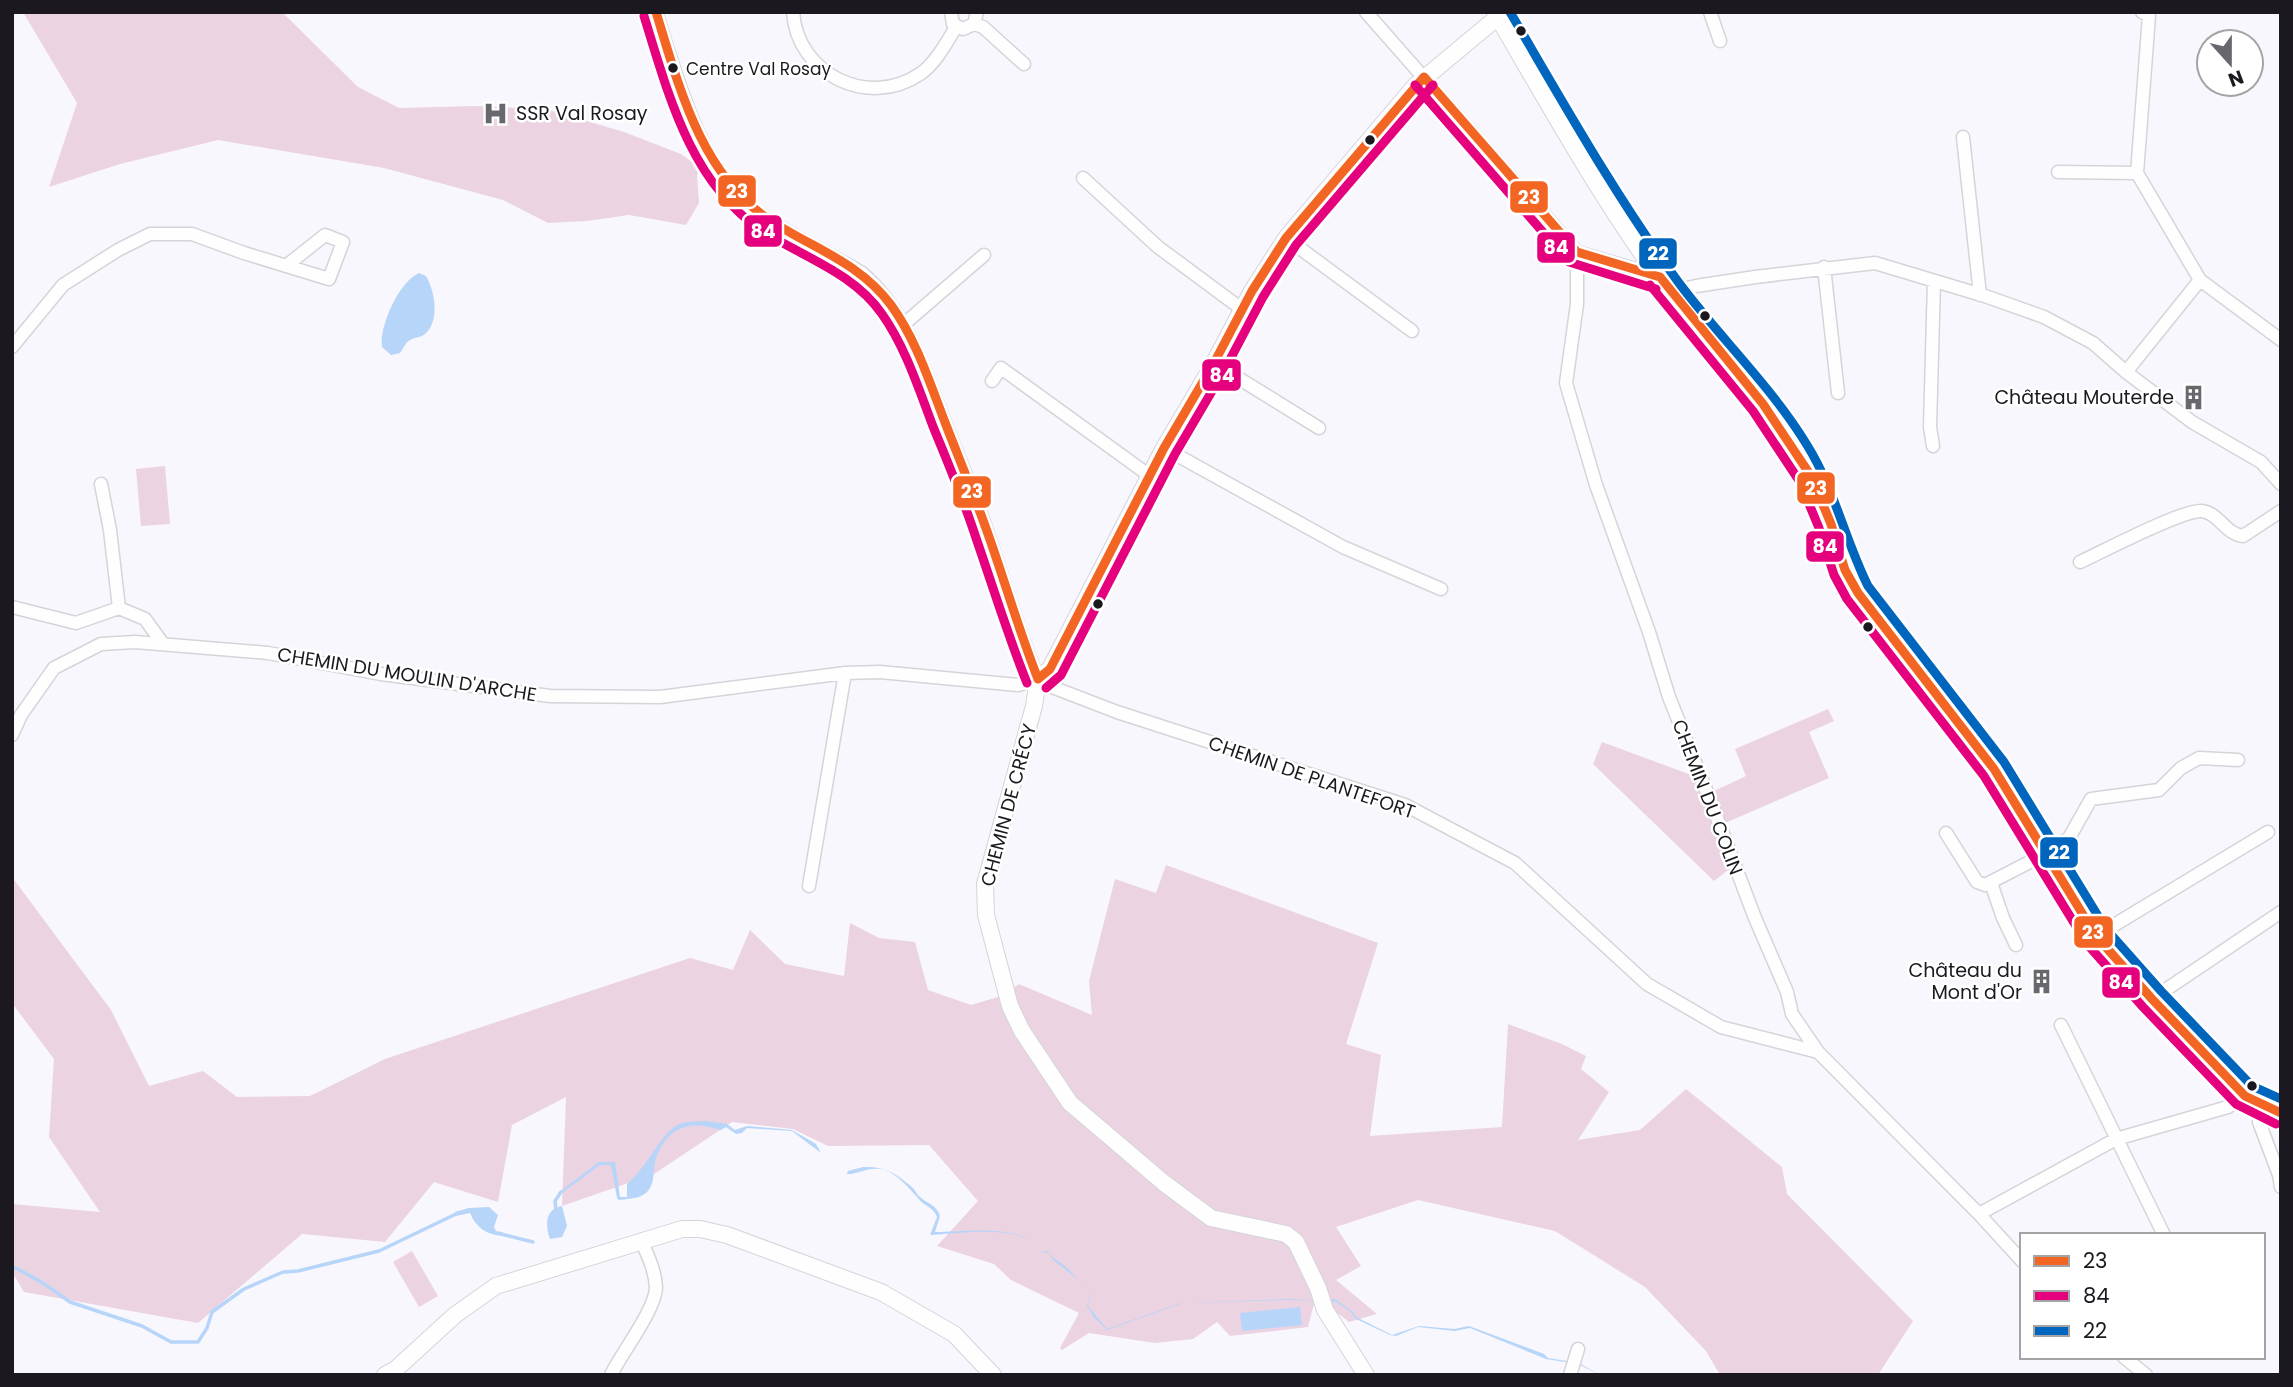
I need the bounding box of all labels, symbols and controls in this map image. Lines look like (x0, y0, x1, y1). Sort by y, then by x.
unlabelled marker (1514, 24, 1528, 38)
north arrow (2195, 28, 2265, 98)
place label: Centre Val Rosay (686, 57, 831, 81)
marker: Centre Val Rosay (666, 61, 680, 75)
text: N (2224, 63, 2247, 94)
hospital icon: SSR Val Rosay (482, 99, 510, 127)
place label: SSR Val Rosay (516, 100, 648, 127)
unlabelled marker (1363, 133, 1377, 147)
line badge: 23 (717, 174, 757, 208)
text: 23 (726, 178, 748, 205)
line badge: 23 (1509, 180, 1549, 214)
text: 23 (1518, 184, 1540, 211)
line badge: 84 (743, 214, 783, 248)
text: 84 (750, 218, 776, 245)
line badge: 84 (1536, 231, 1576, 264)
text: 84 (1543, 234, 1569, 261)
line badge: 22 (1638, 237, 1678, 270)
text: 22 (1647, 240, 1669, 267)
unlabelled marker (1698, 309, 1712, 323)
line badge: 84 (1201, 358, 1242, 392)
text: 84 (1209, 362, 1235, 389)
building icon: Château Mouterde (2180, 383, 2208, 411)
place label: Château Mouterde (1994, 384, 2174, 411)
line badge: 23 (1796, 471, 1836, 505)
line badge: 23 (952, 475, 992, 509)
text: 23 (1805, 475, 1827, 502)
text: 23 (961, 478, 983, 505)
line badge: 84 (1805, 530, 1845, 563)
text: 84 (1812, 533, 1838, 560)
unlabelled marker (1091, 597, 1105, 611)
unlabelled marker (1861, 620, 1875, 634)
street label: CHEMIN DU MOULIN D'ARCHE (275, 641, 539, 708)
street label: CHEMIN DU COLIN (1666, 716, 1750, 879)
street label: CHEMIN DE CRÉCY (974, 721, 1043, 889)
street label: CHEMIN DE PLANTEFORT (1205, 729, 1419, 826)
line badge: 22 (2039, 836, 2079, 869)
text: 22 (2048, 839, 2070, 866)
line badge: 23 (2073, 915, 2114, 949)
text: 23 (2082, 919, 2104, 946)
place label: Château du Mont d'Or (1909, 957, 2022, 1006)
line badge: 84 (2101, 966, 2141, 999)
building icon: Château du Mont d'Or (2028, 967, 2056, 995)
text: 84 (2108, 969, 2134, 996)
unlabelled marker (2245, 1079, 2259, 1093)
legend (2020, 1233, 2265, 1359)
text: 23 (2083, 1246, 2107, 1275)
text: 84 (2083, 1281, 2109, 1310)
text: 22 (2083, 1316, 2107, 1345)

